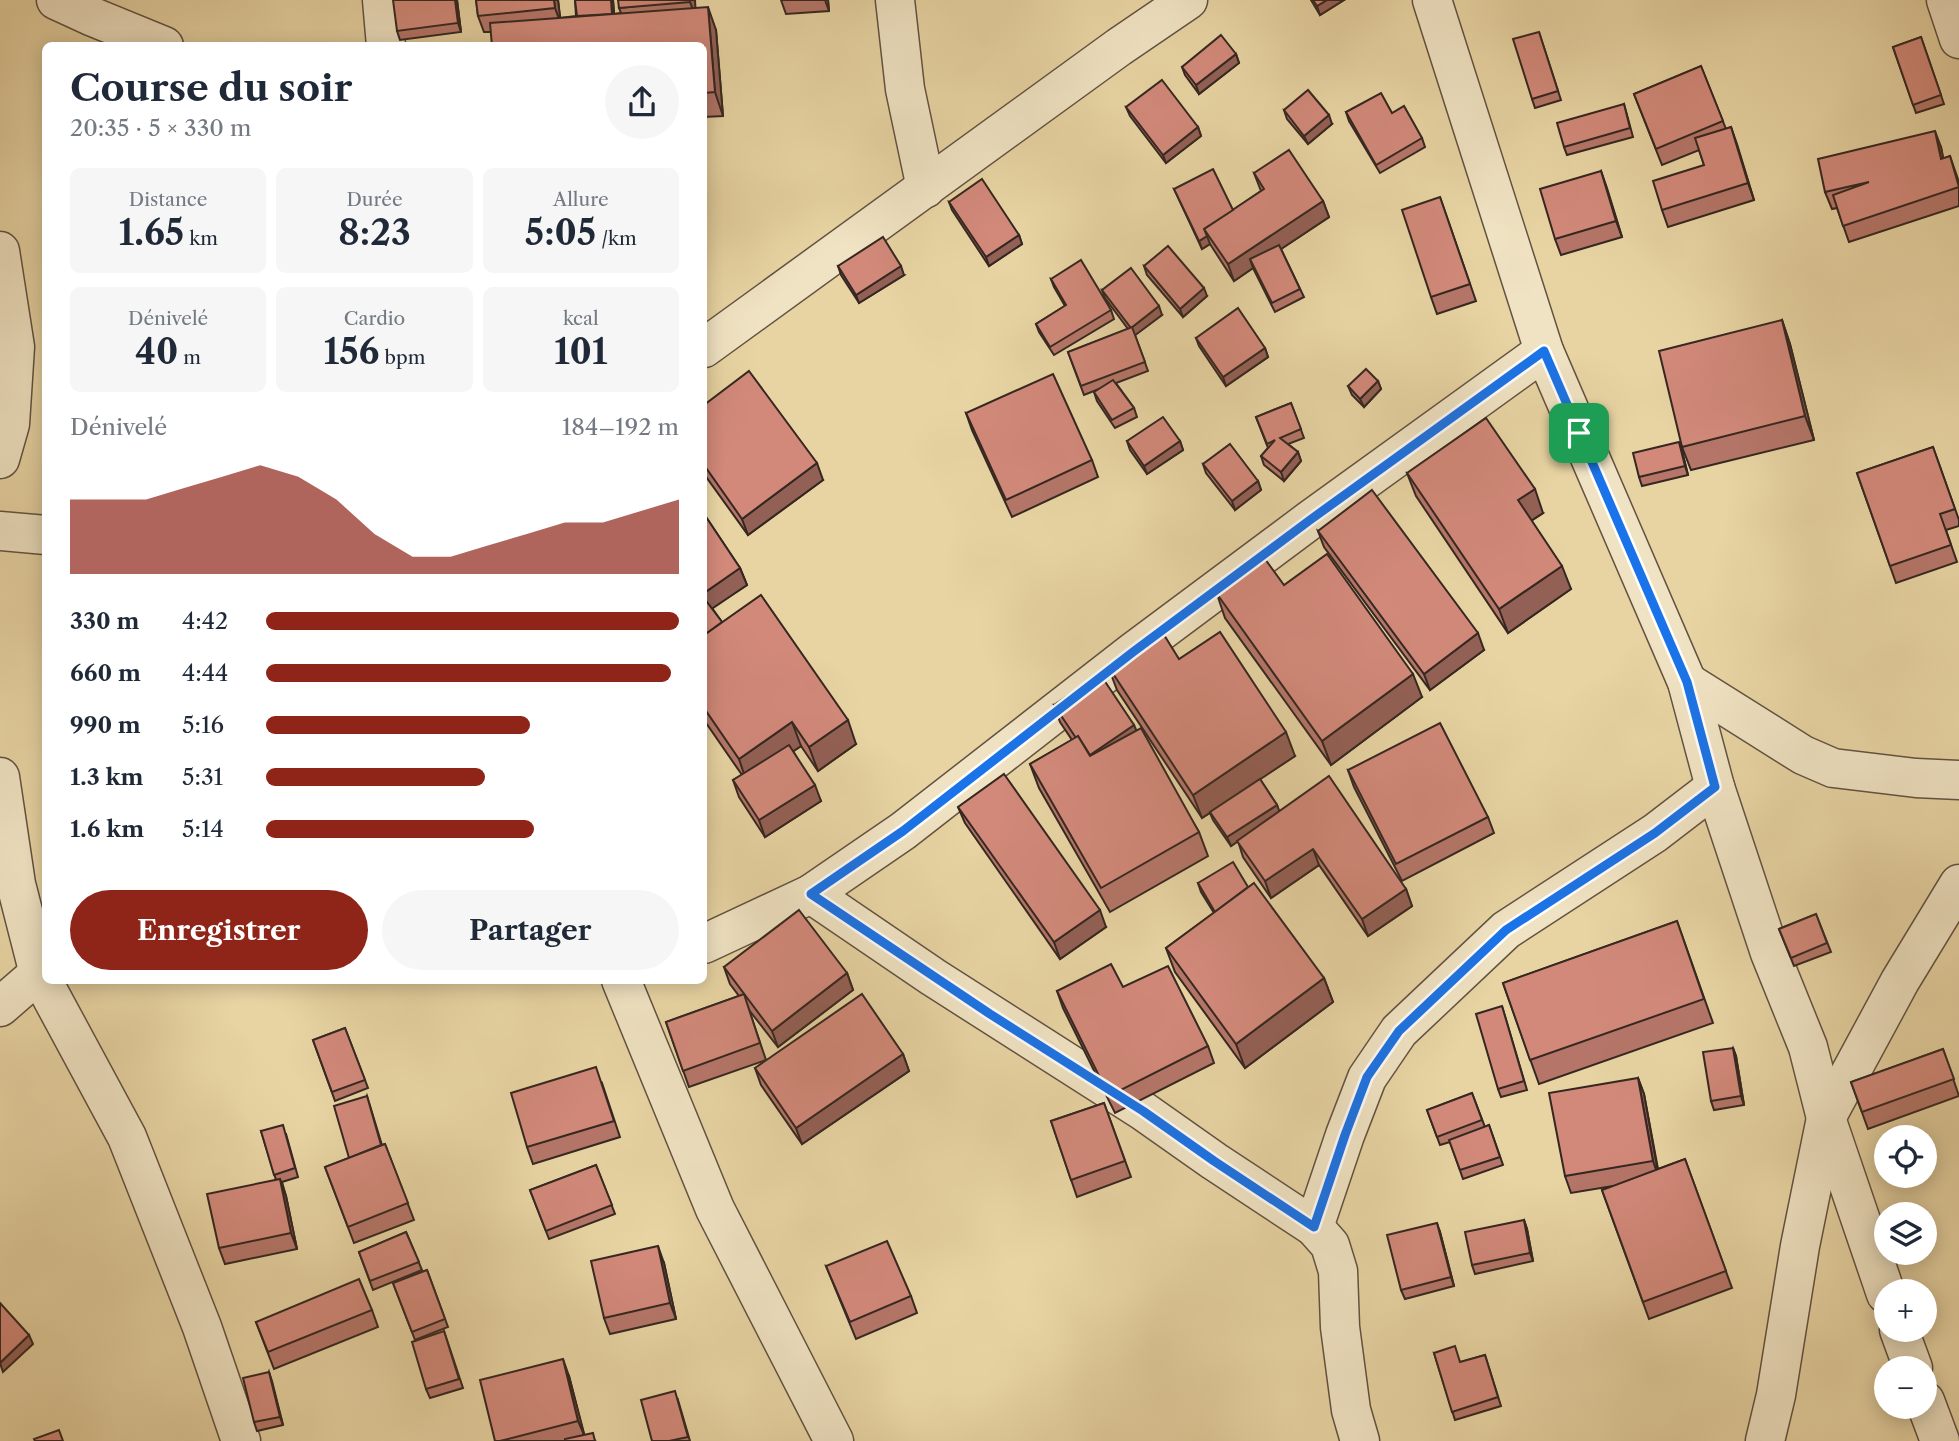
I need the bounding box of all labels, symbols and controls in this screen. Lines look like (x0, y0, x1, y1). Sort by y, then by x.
text: Course du soir (70, 64, 352, 111)
button: share (605, 65, 679, 139)
text: 20:35 · 5 × 330 m (70, 114, 251, 142)
text: Distance (129, 188, 207, 211)
text: Durée (346, 188, 403, 211)
text: Allure (553, 188, 609, 211)
text: 1.65 (118, 211, 184, 254)
text: 8:23 (338, 211, 411, 254)
text: 5:05 (525, 211, 596, 254)
text: km (184, 227, 218, 250)
text: /km (596, 227, 637, 250)
text: Dénivelé (128, 307, 208, 330)
text: Cardio (344, 307, 405, 330)
text: kcal (563, 307, 599, 330)
text: 40 (135, 330, 178, 373)
text: 156 (324, 330, 380, 373)
text: 101 (554, 330, 608, 373)
text: m (178, 346, 201, 369)
text: bpm (380, 346, 425, 369)
pin (1549, 403, 1609, 463)
text: Dénivelé (70, 413, 167, 441)
text: 184–192 m (562, 413, 679, 441)
icon: arrive (1560, 414, 1598, 452)
text: 330 m (70, 607, 139, 635)
text: 4:42 (182, 607, 228, 635)
text: 660 m (70, 659, 141, 687)
text: 4:44 (182, 659, 228, 687)
text: 990 m (70, 711, 141, 739)
text: 5:16 (182, 711, 224, 739)
text: 1.3 km (70, 763, 144, 791)
text: 5:31 (182, 763, 223, 791)
text: 1.6 km (70, 815, 144, 843)
text: 5:14 (182, 815, 224, 843)
button: Enregistrer (70, 890, 368, 970)
button: Partager (382, 890, 679, 970)
map controls (1874, 1125, 1937, 1419)
button: locate (1874, 1125, 1937, 1188)
button: layers (1874, 1202, 1937, 1265)
button: + (1874, 1279, 1937, 1342)
button: − (1874, 1356, 1937, 1419)

